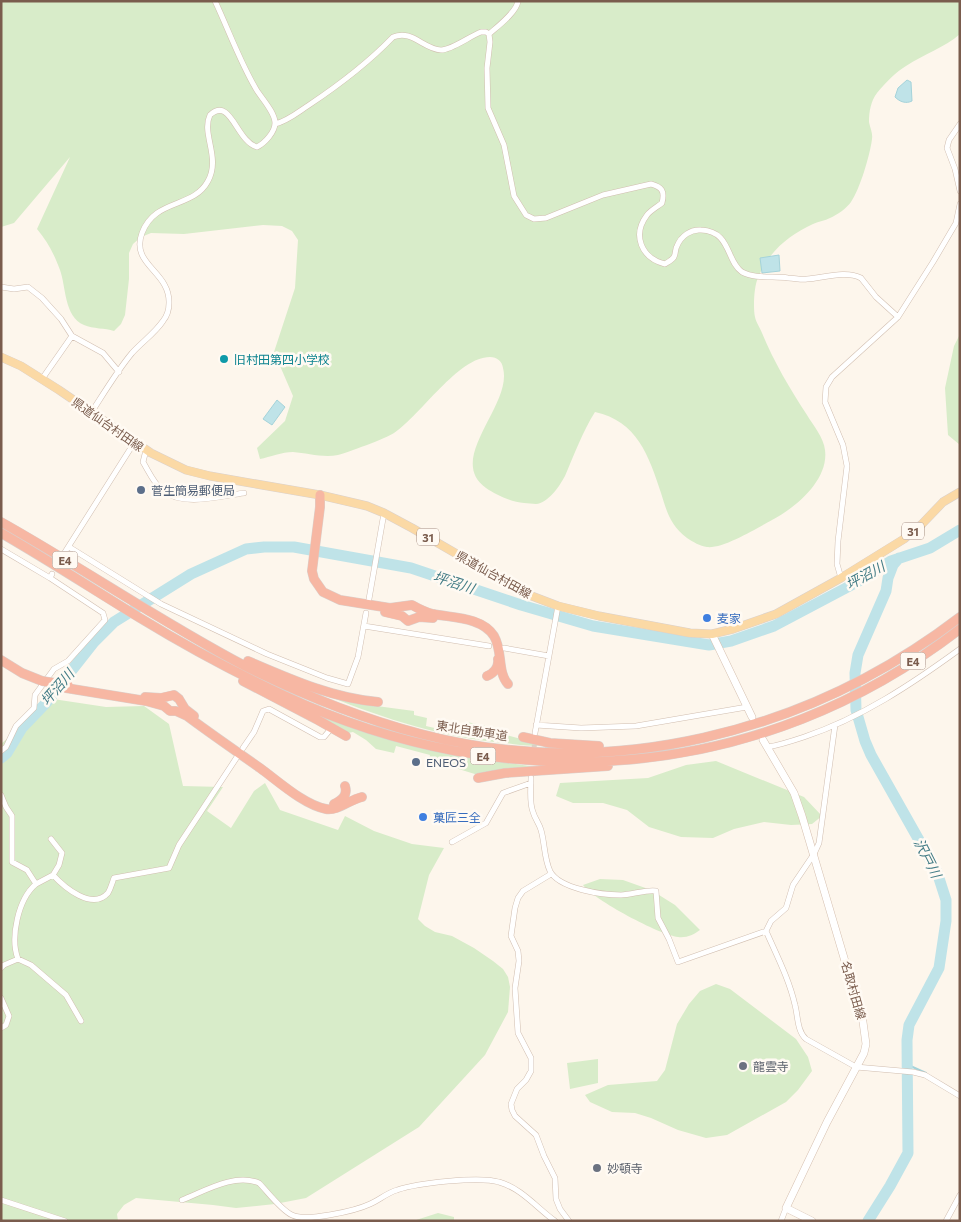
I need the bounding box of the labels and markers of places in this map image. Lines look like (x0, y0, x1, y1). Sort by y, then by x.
place label: 旧村田第四小学校 (234, 352, 330, 366)
marker: 旧村田第四小学校 (218, 353, 230, 365)
place label: 菅生簡易郵便局 (151, 483, 235, 497)
marker: 菅生簡易郵便局 (135, 484, 147, 496)
place label: 麦家 (717, 611, 741, 625)
marker: 麦家 (701, 612, 713, 624)
place label: ENEOS (426, 755, 466, 769)
marker: ENEOS (410, 756, 422, 768)
place label: 菓匠三全 (433, 810, 481, 824)
marker: 菓匠三全 (417, 811, 429, 823)
place label: 龍雲寺 (753, 1059, 789, 1073)
marker: 龍雲寺 (737, 1060, 749, 1072)
place label: 妙頓寺 (607, 1161, 643, 1175)
marker: 妙頓寺 (591, 1162, 603, 1174)

